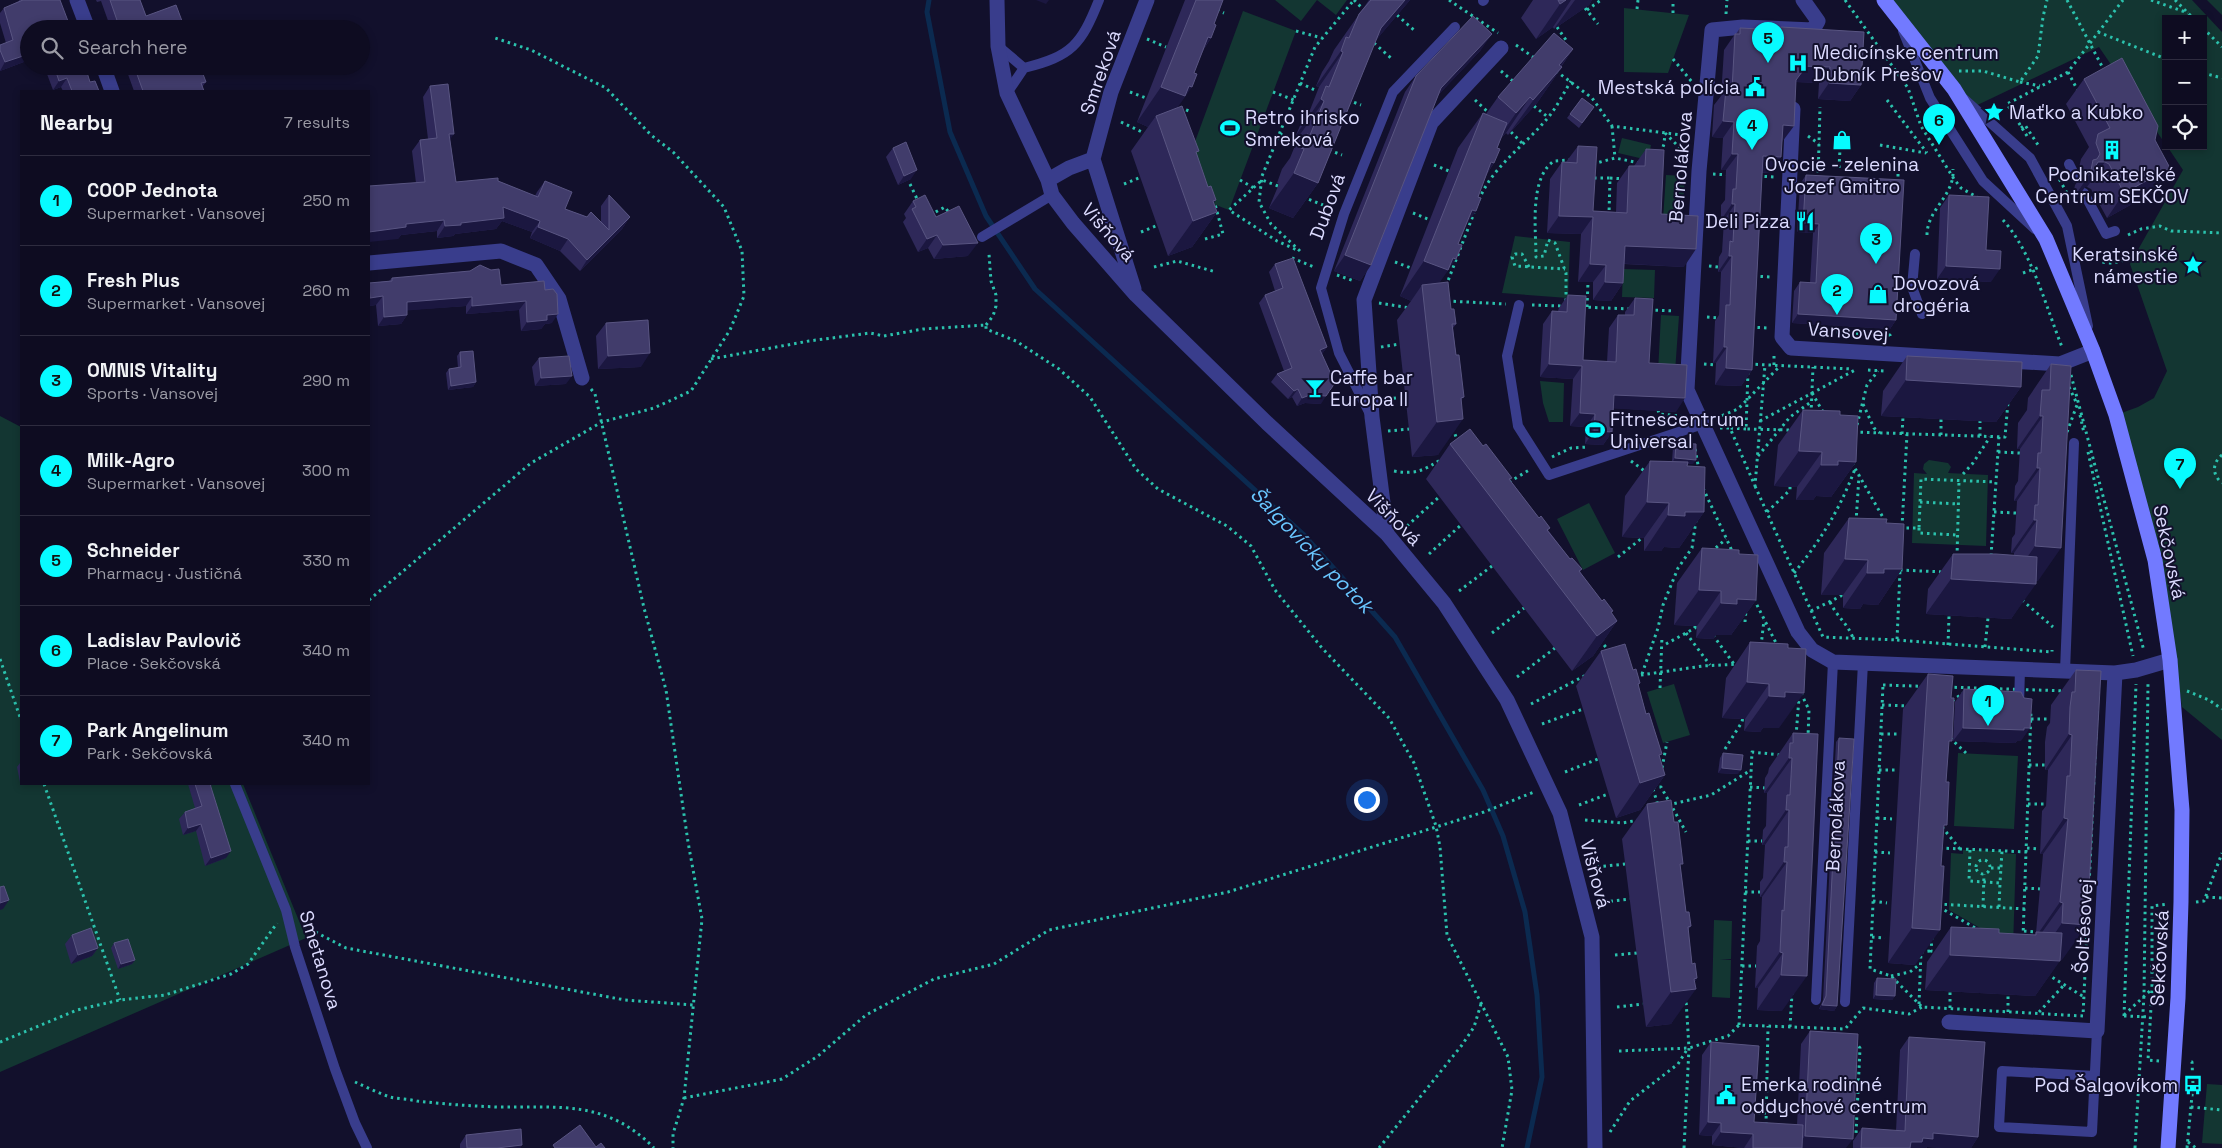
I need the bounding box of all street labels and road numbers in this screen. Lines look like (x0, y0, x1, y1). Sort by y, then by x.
street label: Smreková (1074, 26, 1127, 118)
street label: Bernolákova (1663, 110, 1698, 224)
street label: Dubová (1304, 170, 1351, 243)
street label: Višňová (1076, 198, 1141, 267)
street label: Vansovej (1807, 316, 1889, 347)
street label: Višňová (1360, 483, 1427, 551)
street label: Sekčovská (2147, 502, 2192, 602)
street label: Bernolákova (1820, 759, 1851, 873)
street label: Višňová (1574, 837, 1617, 911)
street label: Šoltésovej (2069, 878, 2098, 974)
street label: Smetanova (294, 908, 347, 1013)
street label: Sekčovská (2144, 909, 2175, 1007)

